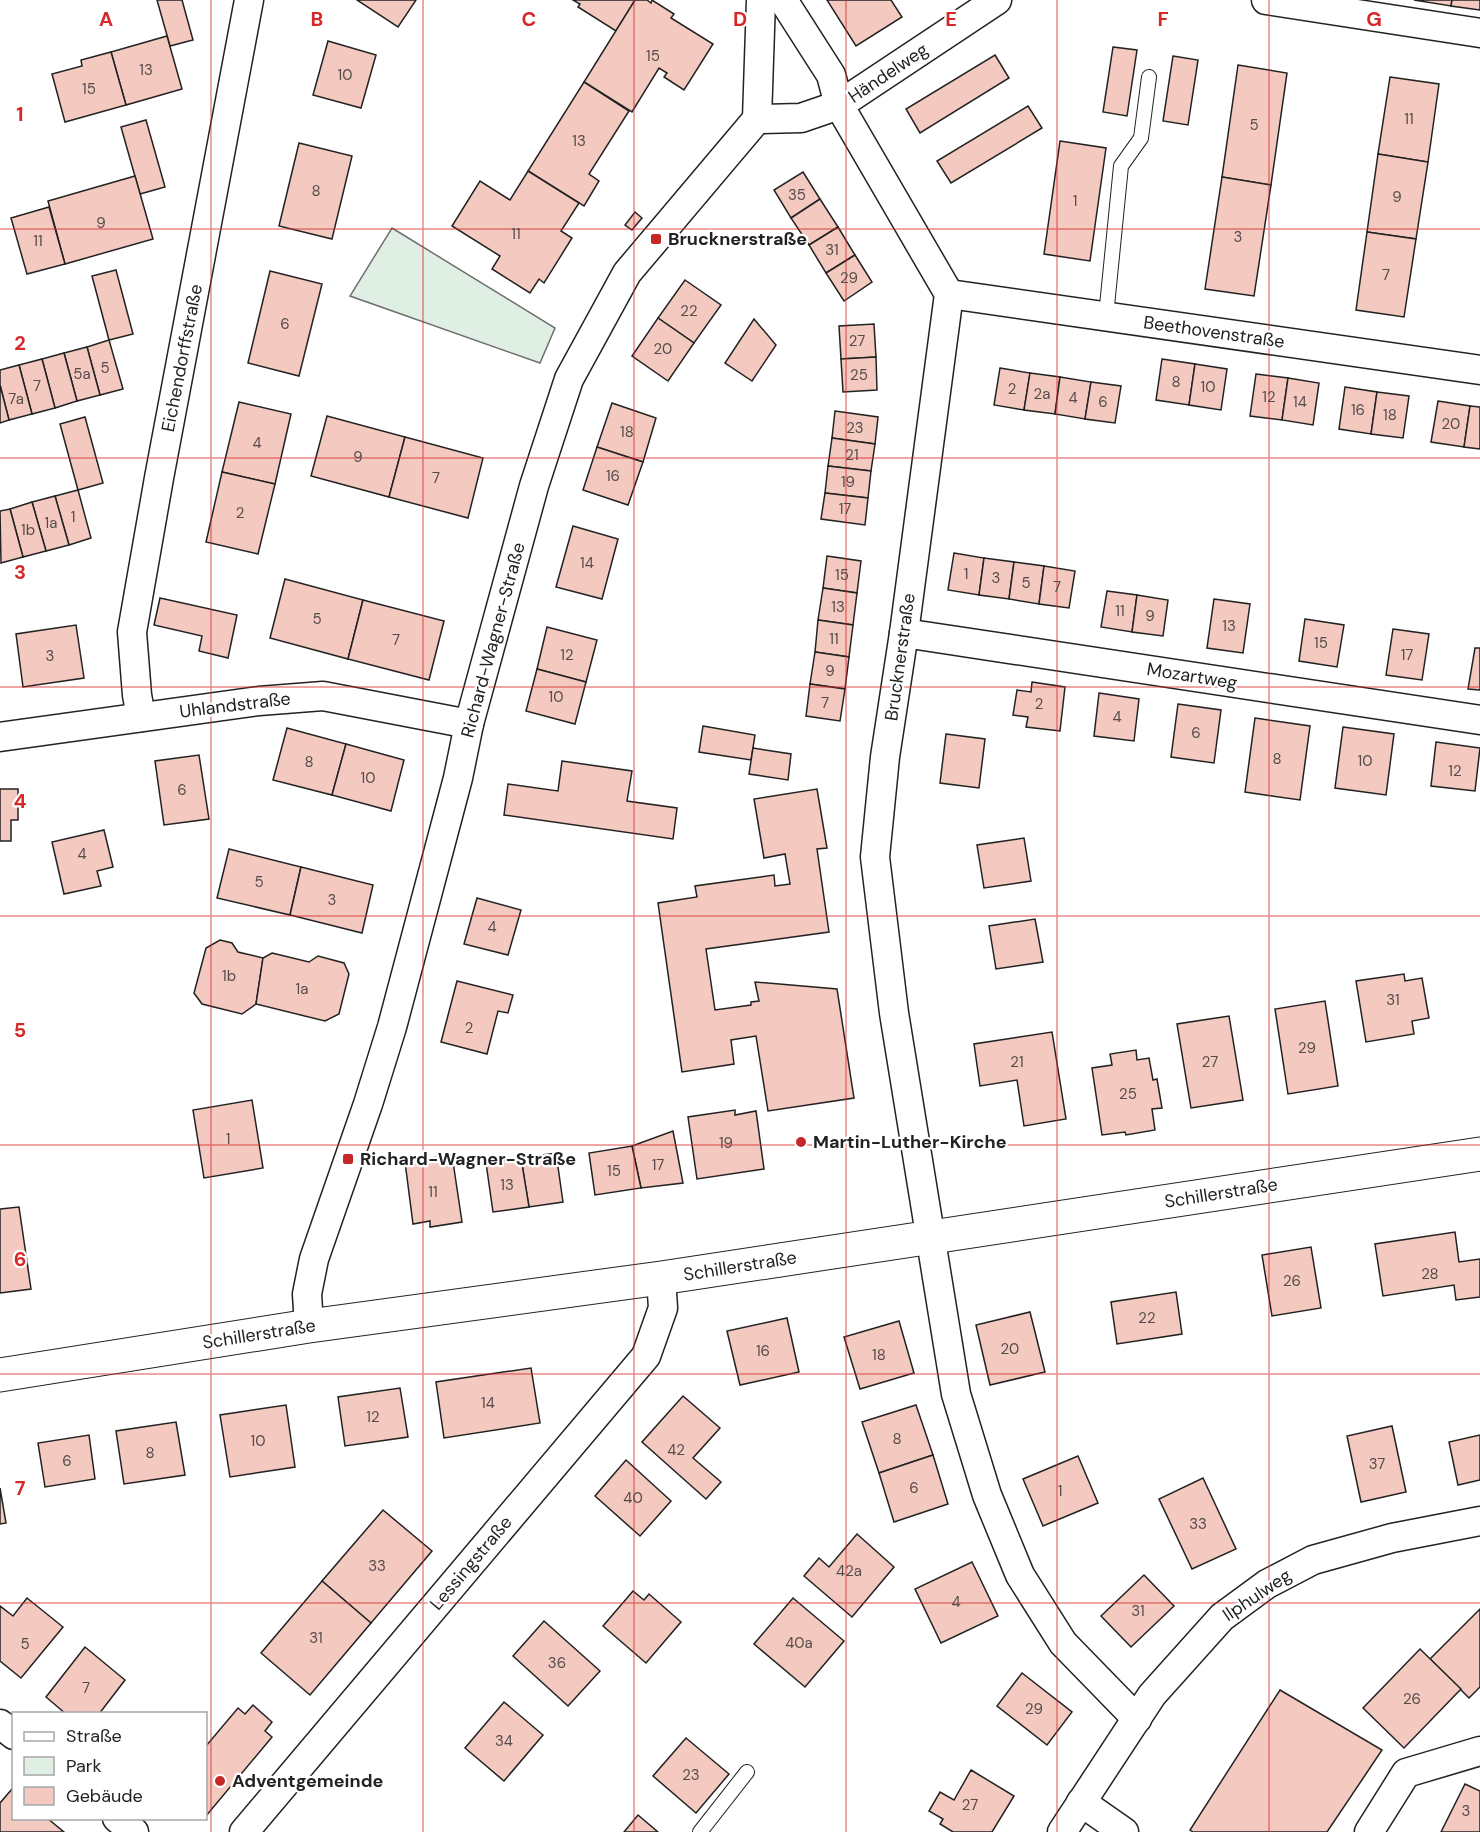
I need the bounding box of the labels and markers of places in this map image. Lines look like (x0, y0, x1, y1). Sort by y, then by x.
place label: Brucknerstraße (668, 227, 807, 251)
marker: Brucknerstraße (649, 232, 663, 246)
place label: Martin-Luther-Kirche (813, 1130, 1007, 1154)
marker: Martin-Luther-Kirche (794, 1135, 808, 1149)
place label: Richard-Wagner-Straße (360, 1147, 576, 1171)
marker: Richard-Wagner-Straße (341, 1152, 355, 1166)
place label: Adventgemeinde (232, 1769, 383, 1793)
marker: Adventgemeinde (213, 1774, 227, 1788)

